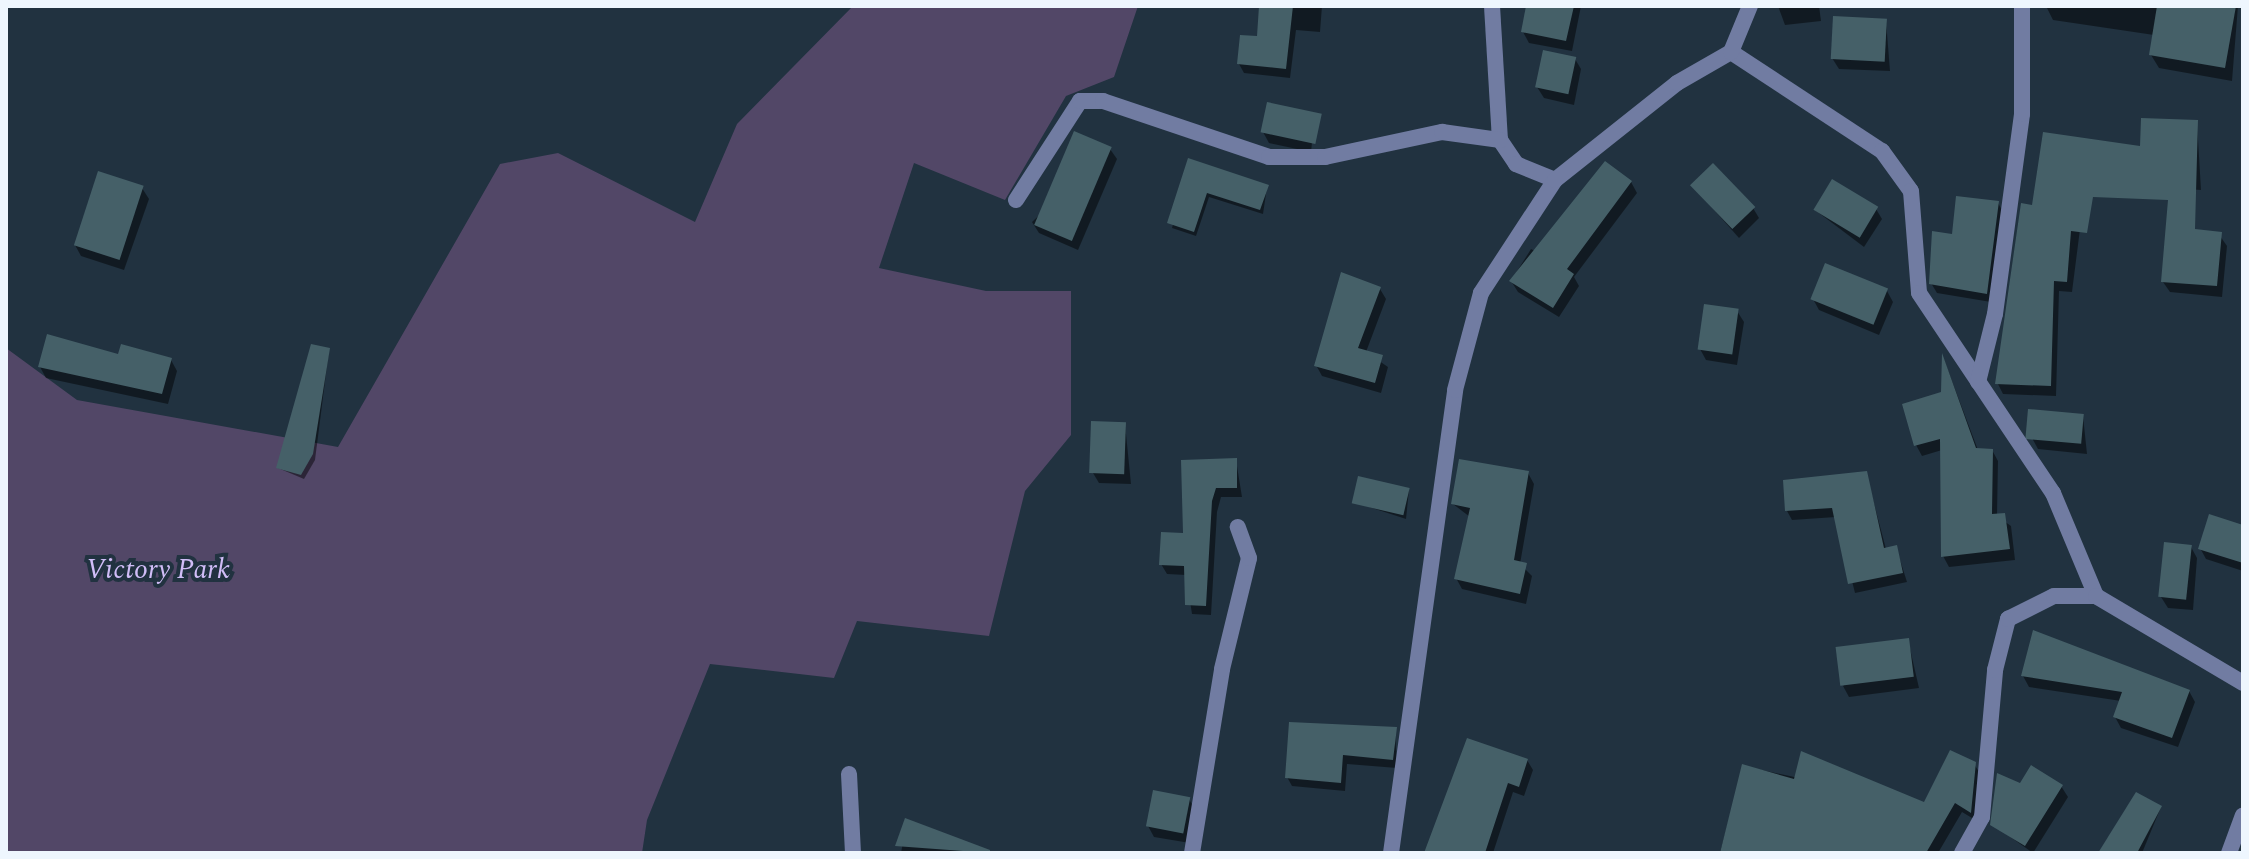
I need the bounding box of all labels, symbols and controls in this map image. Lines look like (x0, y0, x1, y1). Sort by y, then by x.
park label: Victory Park (86, 553, 230, 587)

